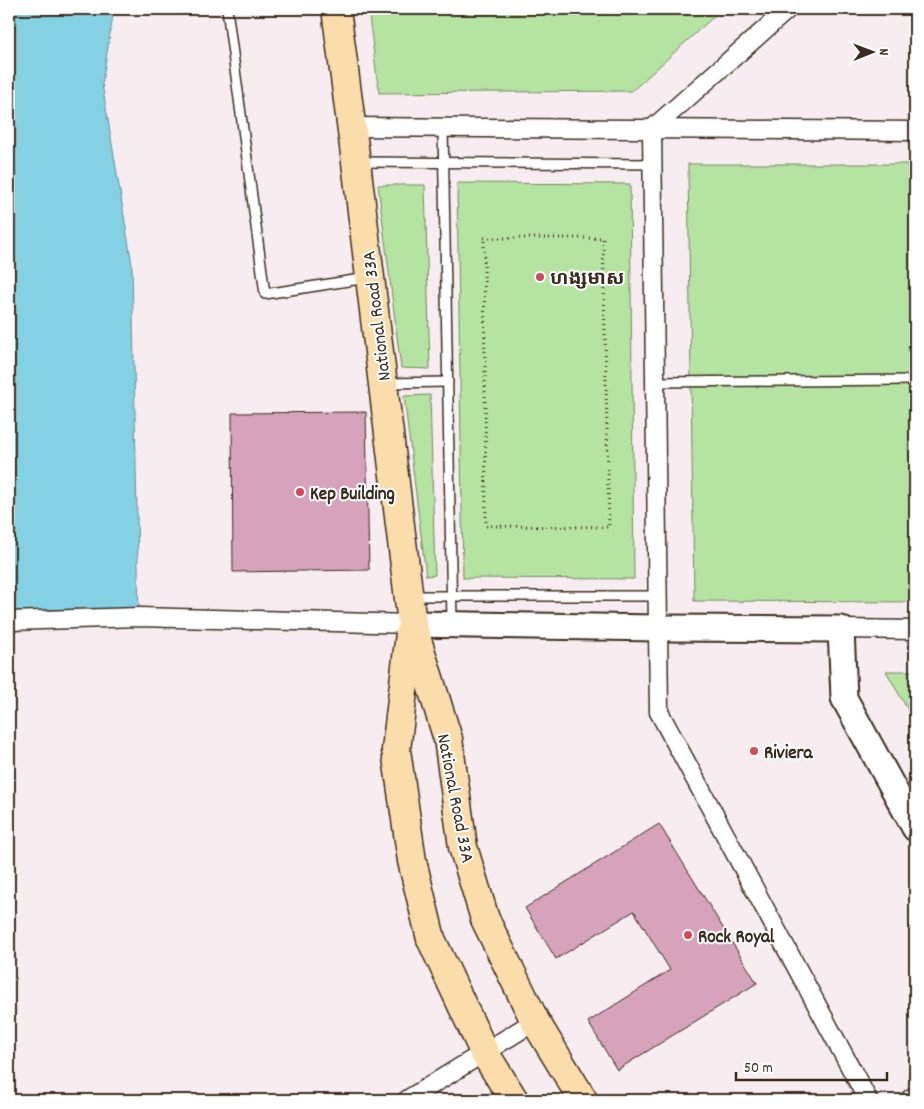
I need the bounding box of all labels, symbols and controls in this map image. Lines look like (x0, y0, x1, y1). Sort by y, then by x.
north arrow (846, 28, 896, 78)
text: N (873, 48, 893, 56)
street label: National Road 33A (357, 249, 400, 382)
place label: ហង្សមាស (550, 267, 624, 294)
marker: ហង្សមាស (534, 271, 546, 283)
place label: Kep Building (310, 482, 395, 509)
marker: Kep Building (294, 486, 306, 498)
street label: National Road 33A (428, 732, 479, 866)
place label: Riviera (764, 741, 814, 768)
marker: Riviera (748, 745, 760, 757)
place label: Rock Royal (698, 925, 775, 952)
marker: Rock Royal (682, 929, 694, 941)
scale bar (736, 1049, 888, 1081)
text: 50 m (744, 1058, 773, 1080)

